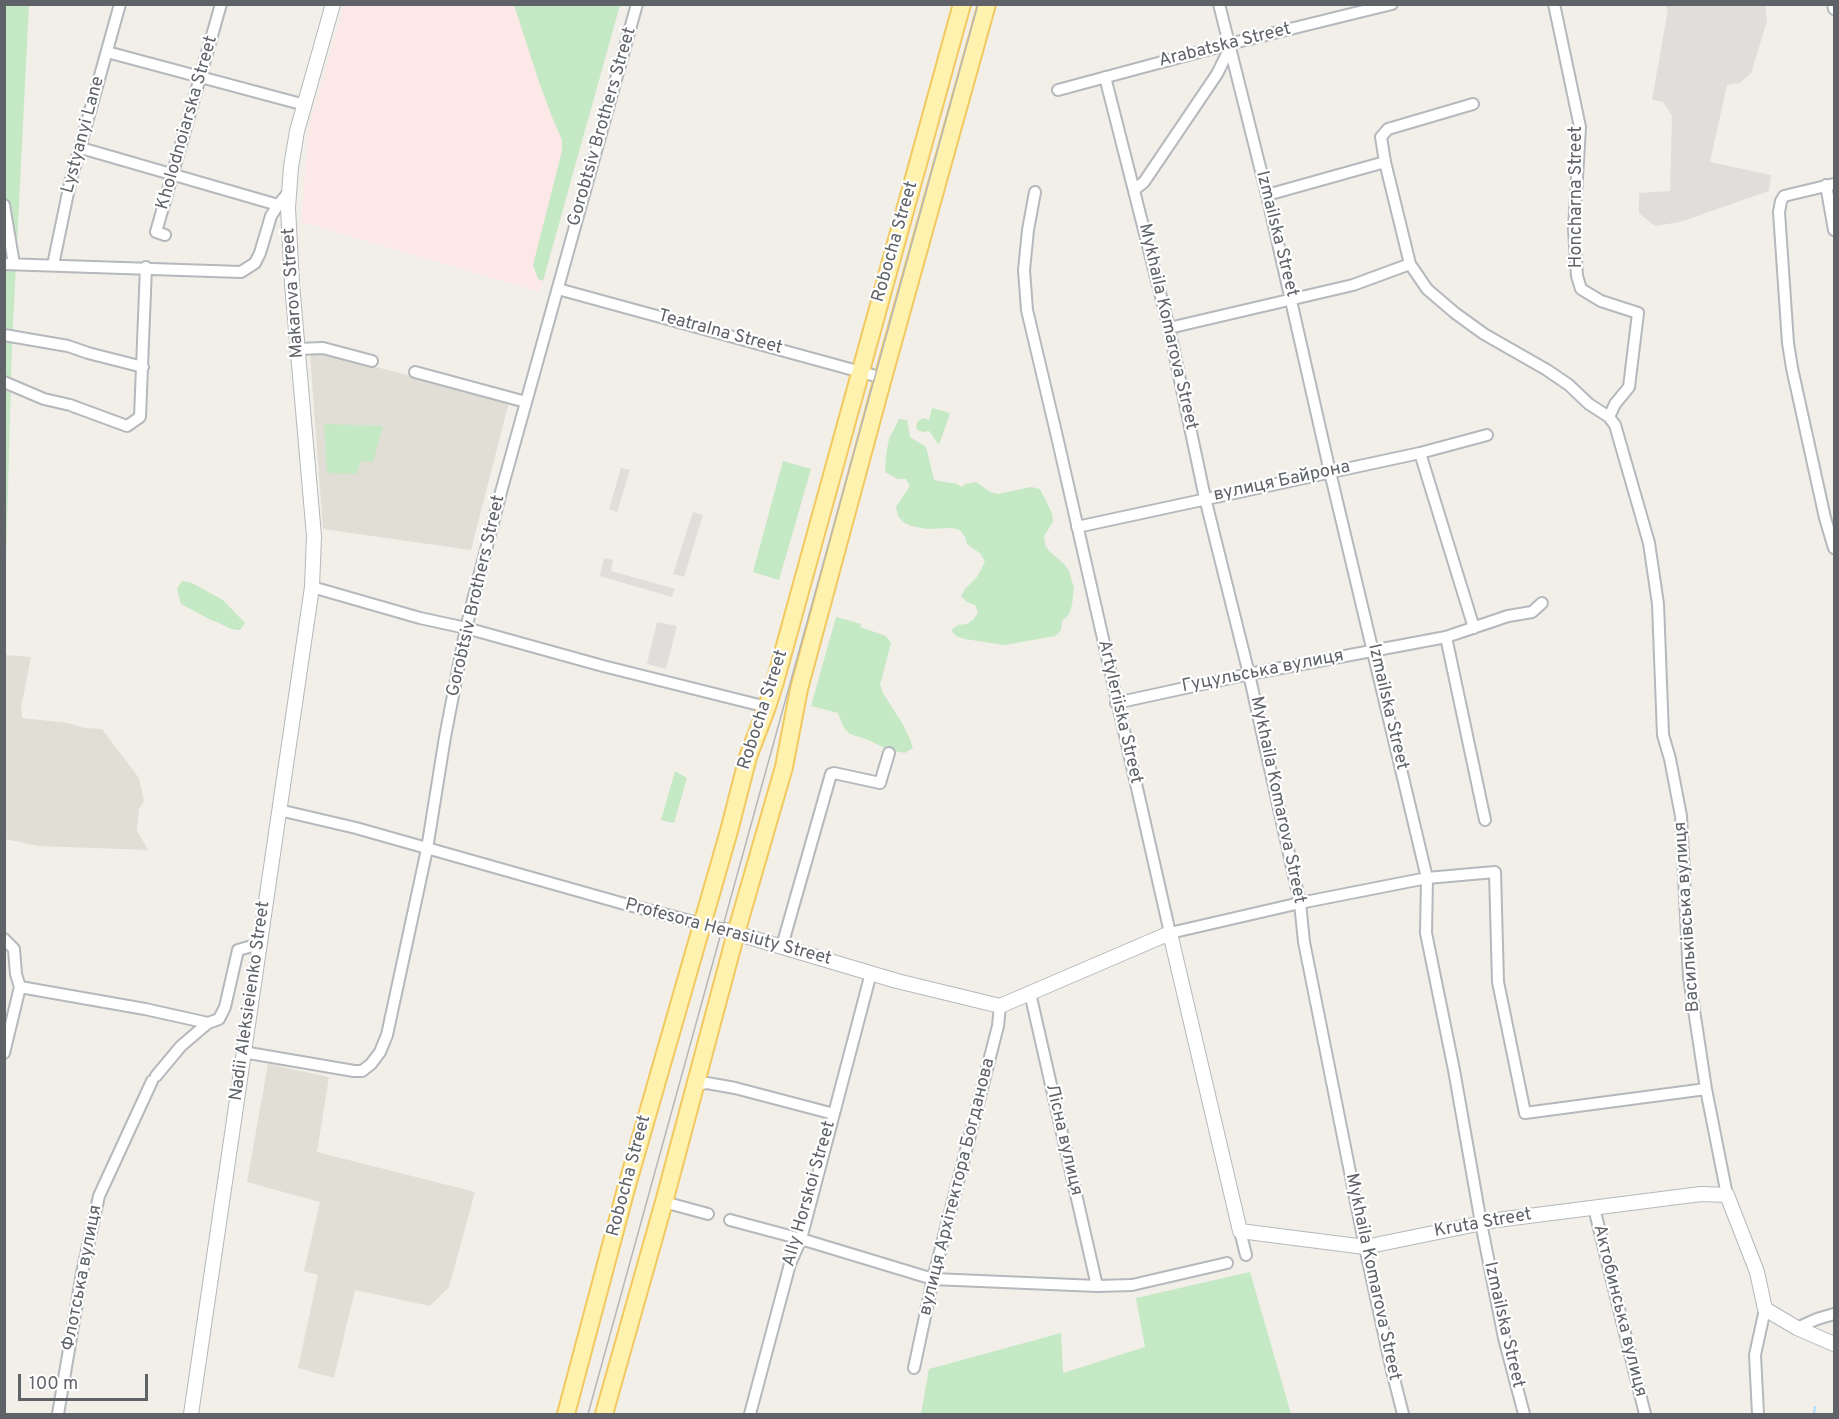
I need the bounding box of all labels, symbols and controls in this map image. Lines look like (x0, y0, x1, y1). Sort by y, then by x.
street label: Arabatska Street (1157, 19, 1293, 73)
street label: Gorobtsiv Brothers Street (564, 25, 642, 229)
street label: Kholodnoiarska Street (153, 34, 223, 212)
street label: Lystyanyi Lane (58, 74, 110, 196)
street label: Honcharna Street (1566, 126, 1588, 268)
street label: Izmailska Street (1250, 169, 1302, 299)
street label: Robocha Street (868, 179, 924, 305)
street label: Mykhaila Komarova Street (1133, 222, 1201, 432)
street label: Makarova Street (279, 227, 309, 359)
street label: Teatralna Street (655, 306, 785, 360)
street label: вулиця Байрона (1212, 457, 1352, 507)
street label: Gorobtsiv Brothers Street (443, 493, 511, 699)
street label: Artyleriiska Street (1092, 638, 1146, 786)
street label: Izmailska Street (1362, 642, 1412, 772)
street label: Гуцульська вулиця (1180, 646, 1346, 698)
street label: Robocha Street (734, 647, 794, 773)
street label: Mykhaila Komarova Street (1244, 694, 1310, 906)
street label: Васильківська вулиця (1671, 821, 1705, 1013)
street label: Profesora Herasiuty Street (622, 895, 834, 971)
street label: Nadii Aleksieienko Street (226, 900, 276, 1102)
street label: вулиця Архітектора Богданова (916, 1056, 1000, 1318)
street label: Лісна вулиця (1040, 1082, 1086, 1198)
street label: Robocha Street (603, 1113, 657, 1239)
street label: Ally Horskoi Street (779, 1119, 841, 1269)
street label: Mykhaila Komarova Street (1339, 1171, 1405, 1383)
street label: Флотська вулиця (58, 1203, 108, 1353)
street label: Kruta Street (1433, 1205, 1533, 1243)
street label: Актобинська вулиця (1587, 1223, 1651, 1399)
street label: Izmailska Street (1478, 1260, 1528, 1390)
scale bar (21, 1362, 152, 1400)
text: 100 m (29, 1373, 78, 1396)

